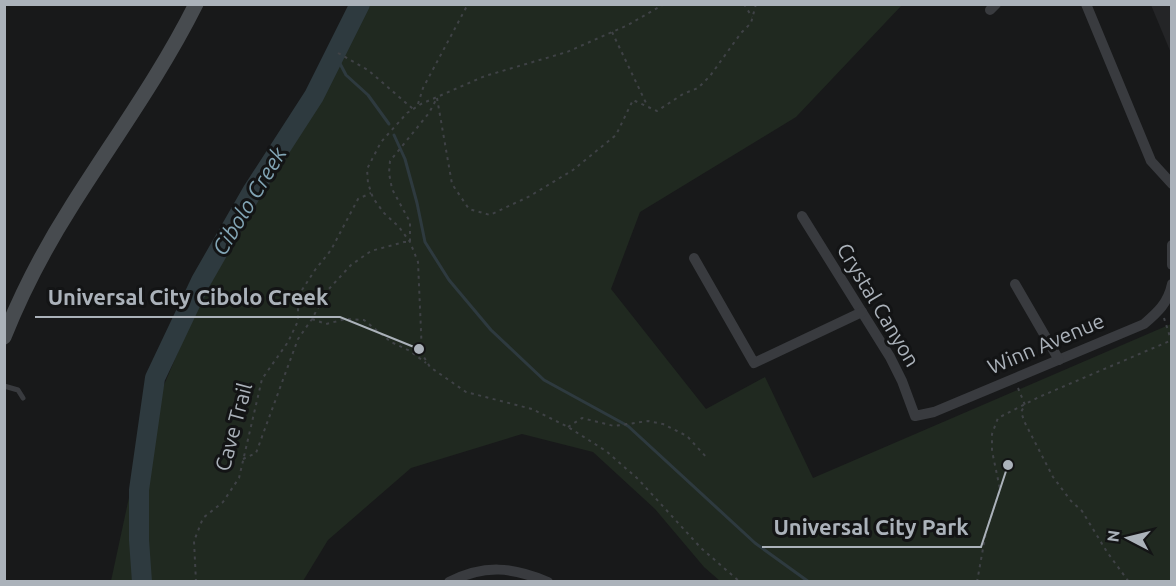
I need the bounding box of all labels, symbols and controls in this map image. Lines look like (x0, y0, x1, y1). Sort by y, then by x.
water label: Cibolo Creek (206, 142, 291, 259)
street label: Crystal Canyon (833, 238, 925, 371)
callout: Universal City Cibolo Creek (35, 277, 340, 317)
text: Universal City Cibolo Creek (48, 284, 329, 309)
street label: Winn Avenue (984, 308, 1108, 378)
street label: Cave Trail (210, 380, 256, 474)
callout: Universal City Park (762, 507, 981, 547)
north arrow (1098, 508, 1158, 568)
text: Universal City Park (773, 514, 969, 539)
text: N (1103, 529, 1123, 543)

